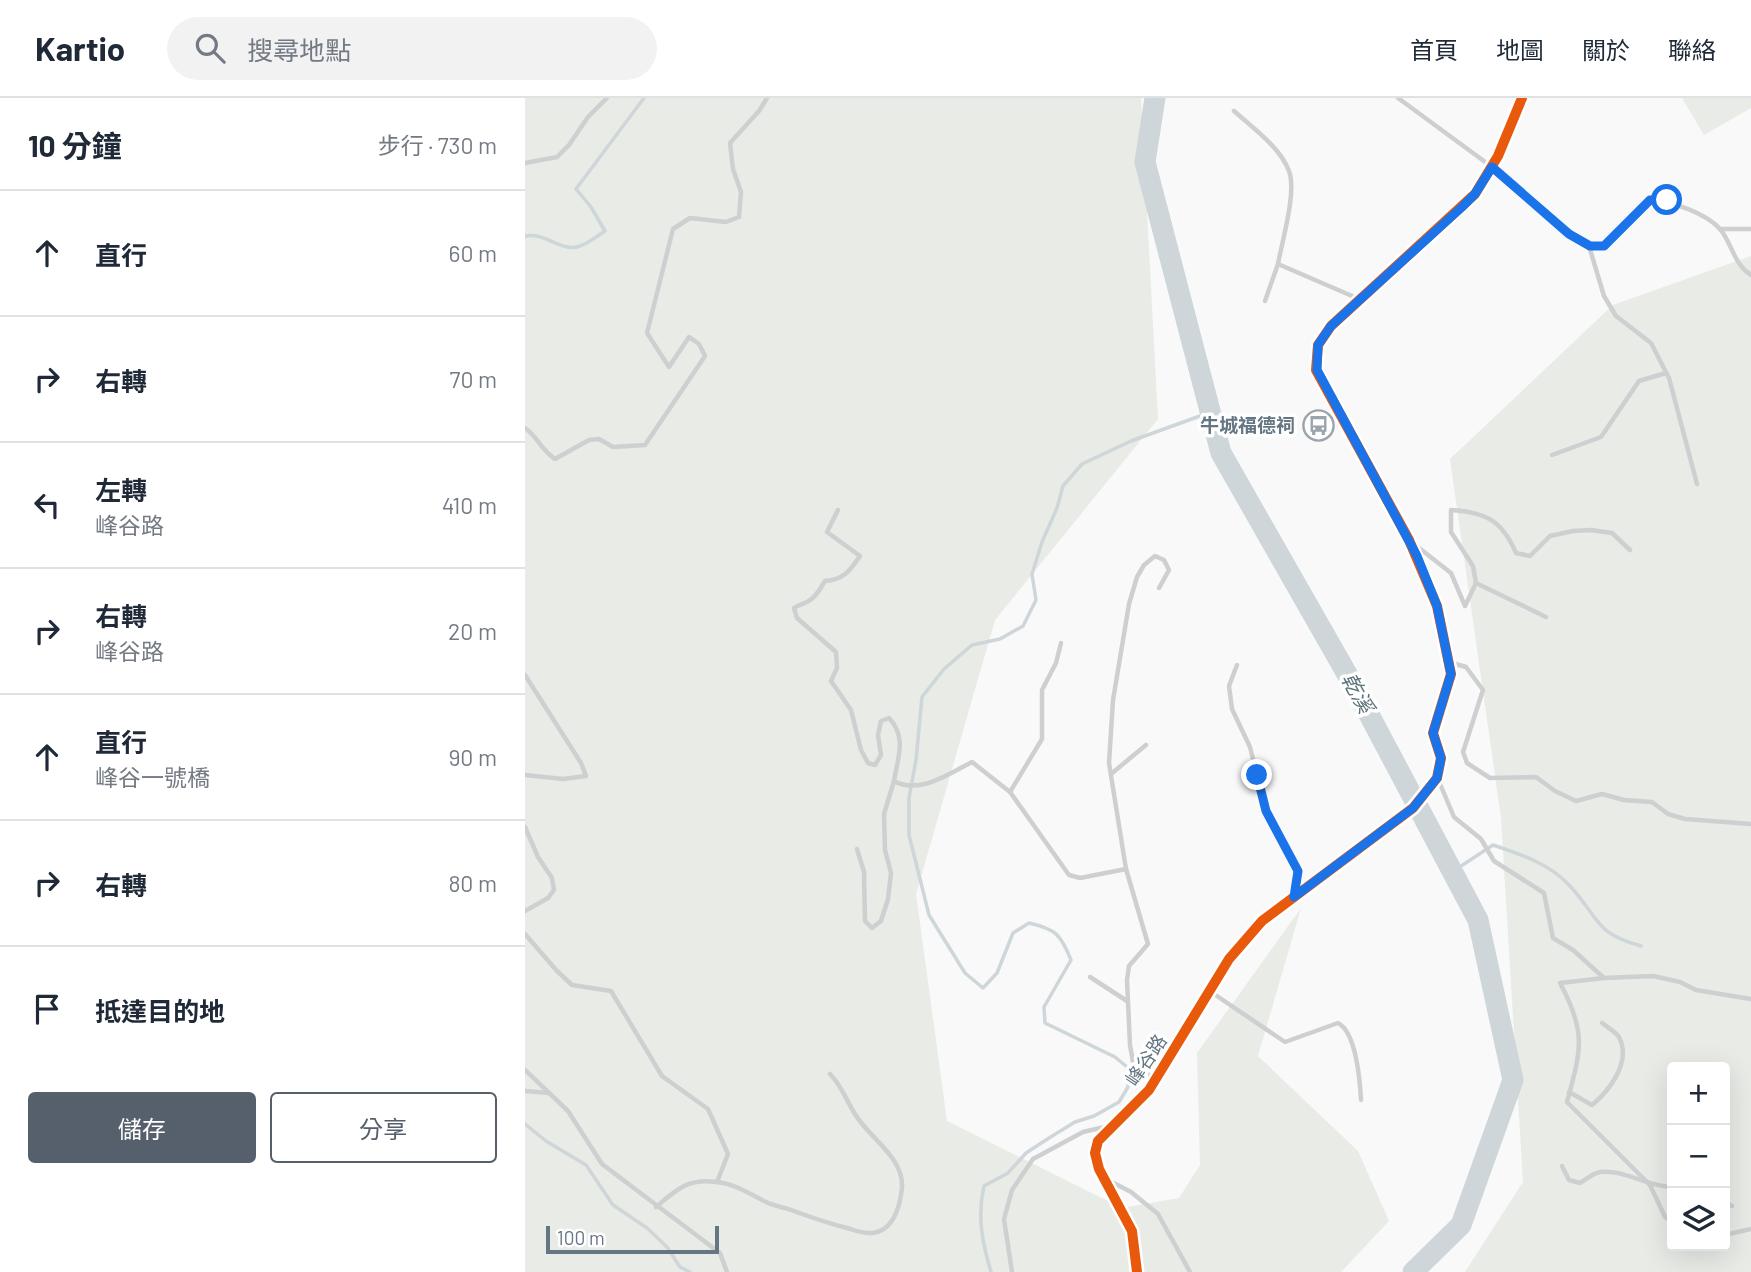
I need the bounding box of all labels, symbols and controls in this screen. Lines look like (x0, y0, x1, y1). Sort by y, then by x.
search box (167, 17, 657, 80)
text: Kartio (35, 28, 125, 68)
icon: search (191, 29, 229, 67)
text: 搜尋地點 (247, 34, 351, 65)
text: 首頁 (1410, 35, 1458, 64)
text: 地圖 (1496, 35, 1544, 64)
text: 關於 (1582, 35, 1630, 64)
text: 聯絡 (1668, 35, 1716, 64)
text: 10 分鐘 (28, 127, 122, 163)
text: 步行 · 730 m (378, 131, 497, 159)
route start (1651, 184, 1682, 215)
icon: ahead (28, 234, 66, 272)
text: 直行 (95, 239, 147, 270)
text: 60 m (449, 239, 497, 267)
icon: right (28, 360, 66, 398)
text: 右轉 (95, 365, 147, 396)
text: 70 m (450, 365, 497, 393)
bus stop icon: 牛城福德祠 (1301, 408, 1335, 442)
place label: 牛城福德祠 (1200, 413, 1295, 436)
text: 左轉 (95, 474, 147, 505)
icon: left (28, 486, 66, 524)
text: 410 m (442, 491, 497, 519)
text: 峰谷路 (95, 511, 164, 539)
text: 右轉 (95, 600, 147, 631)
icon: right (28, 612, 66, 650)
text: 20 m (448, 617, 497, 645)
text: 峰谷路 (95, 637, 164, 665)
water label: 乾溪 (1337, 668, 1381, 719)
text: 直行 (95, 726, 147, 757)
icon: ahead (28, 738, 66, 776)
text: 90 m (448, 743, 497, 771)
route end (1241, 759, 1272, 790)
text: 峰谷一號橋 (95, 763, 210, 791)
icon: right (28, 864, 66, 902)
text: 右轉 (95, 869, 147, 900)
text: 80 m (448, 869, 497, 897)
icon: arrive (28, 990, 66, 1028)
text: 抵達目的地 (95, 995, 225, 1026)
street label: 峰谷路 (1120, 1030, 1171, 1090)
map controls (1667, 1062, 1730, 1251)
button: + (1667, 1062, 1730, 1125)
button: 儲存 (28, 1092, 256, 1163)
button: 分享 (270, 1092, 497, 1163)
button: − (1667, 1125, 1730, 1188)
button: layers (1667, 1188, 1730, 1251)
scale bar (546, 1223, 719, 1255)
text: 100 m (557, 1226, 605, 1249)

